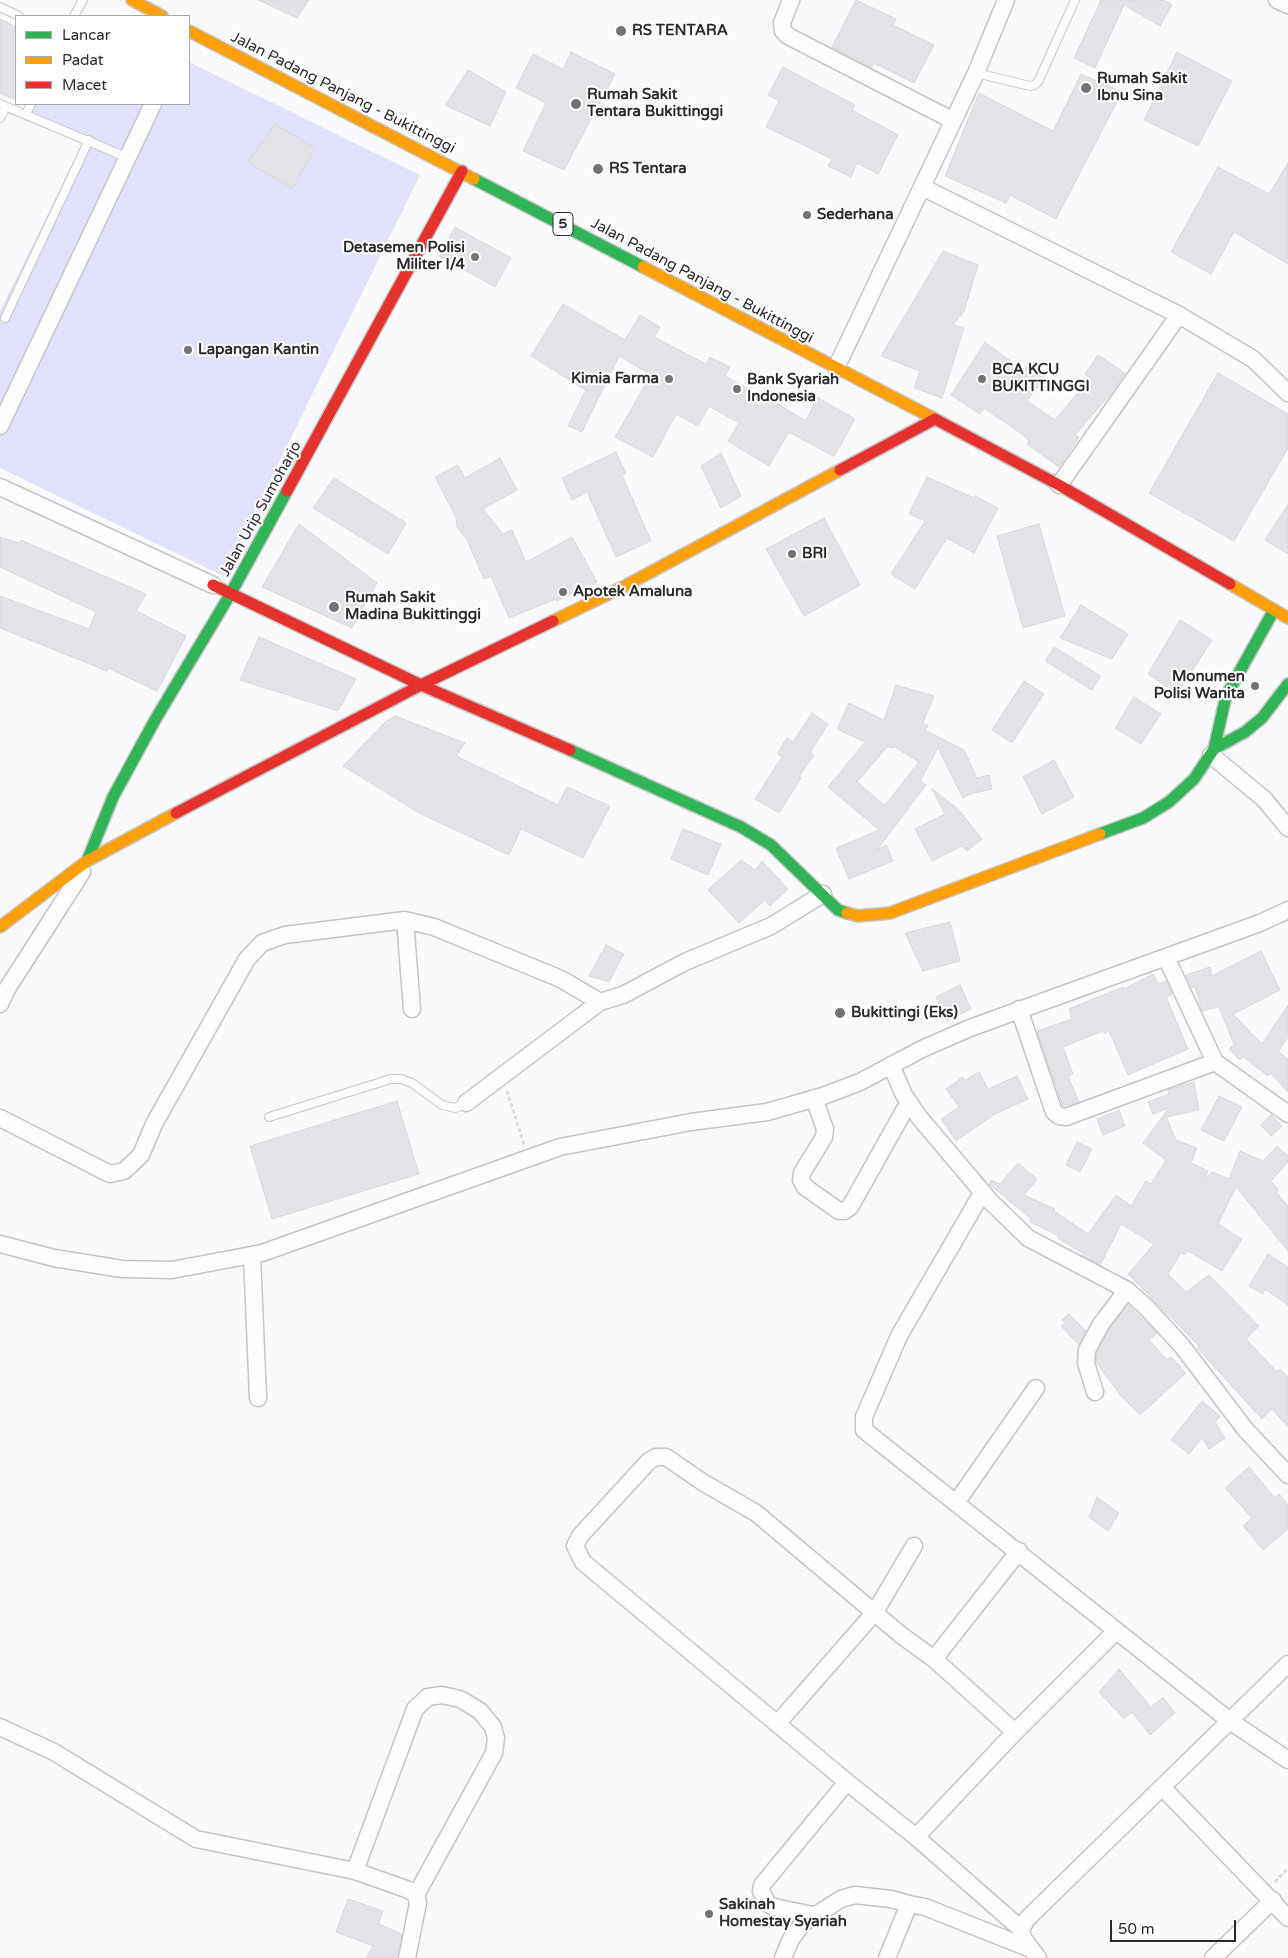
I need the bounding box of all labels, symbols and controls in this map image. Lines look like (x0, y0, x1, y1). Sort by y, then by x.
legend (15, 15, 190, 105)
place label: RS TENTARA (632, 22, 728, 40)
marker: RS TENTARA (614, 24, 628, 38)
text: Lancar (62, 26, 110, 44)
street label: Jalan Padang Panjang - Bukittinggi (228, 28, 458, 158)
text: Padat (62, 51, 104, 69)
place label: Rumah Sakit Ibnu Sina (1097, 70, 1187, 105)
text: Macet (62, 76, 107, 94)
marker: Rumah Sakit Ibnu Sina (1079, 81, 1093, 95)
place label: Rumah Sakit Tentara Bukittinggi (587, 86, 723, 121)
marker: Rumah Sakit Tentara Bukittinggi (569, 97, 583, 111)
place label: RS Tentara (609, 160, 687, 178)
marker: RS Tentara (591, 162, 605, 176)
place label: Sederhana (817, 206, 894, 224)
marker: Sederhana (801, 209, 813, 221)
road number: 5 (553, 212, 573, 235)
street label: Jalan Padang Panjang - Bukittinggi (588, 214, 816, 348)
place label: Detasemen Polisi Militer I/4 (343, 239, 465, 274)
marker: Detasemen Polisi Militer I/4 (469, 251, 481, 263)
place label: Lapangan Kantin (198, 341, 319, 359)
marker: Lapangan Kantin (182, 344, 194, 356)
place label: BCA KCU BUKITTINGGI (992, 361, 1090, 396)
place label: Kimia Farma (571, 370, 659, 388)
place label: Bank Syariah Indonesia (747, 371, 839, 406)
marker: Kimia Farma (663, 373, 675, 385)
marker: BCA KCU BUKITTINGGI (976, 373, 988, 385)
marker: Bank Syariah Indonesia (731, 383, 743, 395)
street label: Jalan Urip Sumoharjo (216, 438, 306, 580)
place label: BRI (802, 545, 827, 563)
marker: BRI (786, 548, 798, 560)
place label: Apotek Amaluna (573, 583, 693, 601)
marker: Apotek Amaluna (557, 586, 569, 598)
place label: Rumah Sakit Madina Bukittinggi (345, 589, 481, 624)
marker: Rumah Sakit Madina Bukittinggi (327, 600, 341, 614)
place label: Monumen Polisi Wanita (1154, 668, 1245, 703)
marker: Monumen Polisi Wanita (1249, 680, 1261, 692)
place label: Bukittingi (Eks) (851, 1004, 958, 1022)
marker: Bukittingi (Eks) (833, 1006, 847, 1020)
place label: Sakinah Homestay Syariah (719, 1896, 847, 1931)
marker: Sakinah Homestay Syariah (703, 1908, 715, 1920)
scale bar (1113, 1910, 1239, 1942)
text: 50 m (1118, 1920, 1155, 1938)

